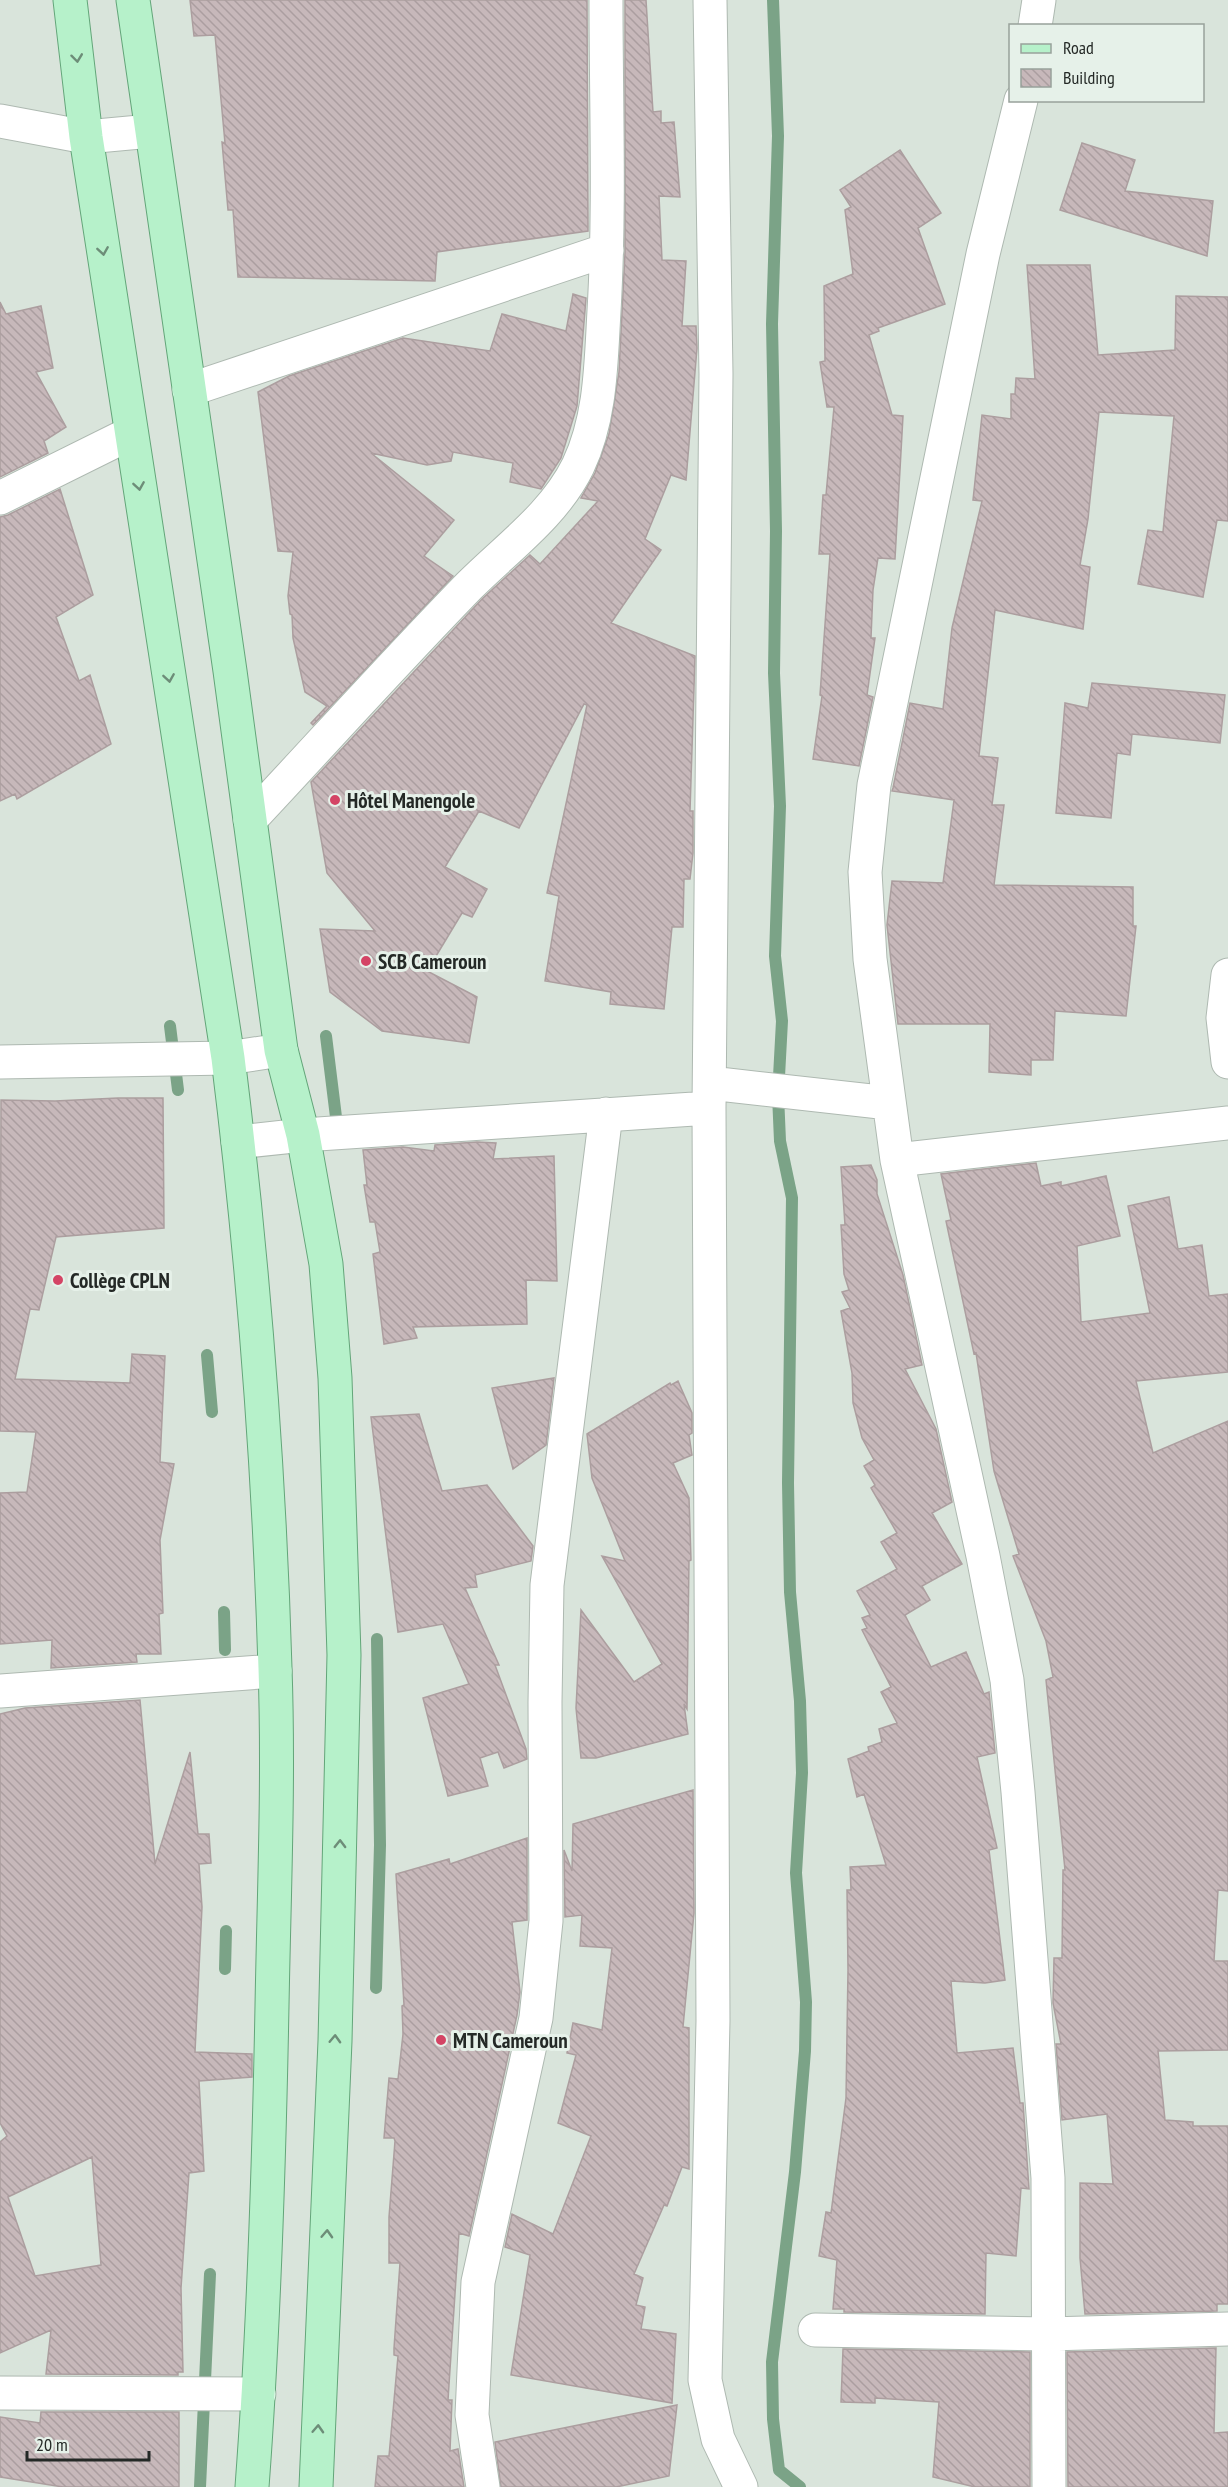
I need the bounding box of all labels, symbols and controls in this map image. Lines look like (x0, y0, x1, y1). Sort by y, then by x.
legend (1009, 24, 1204, 102)
text: Road (1063, 36, 1094, 59)
one-way arrow (70, 54, 82, 63)
text: Building (1063, 66, 1115, 89)
one-way arrow (97, 247, 109, 256)
one-way arrow (132, 481, 144, 490)
one-way arrow (162, 674, 174, 683)
place label: Hôtel Manengole (347, 787, 475, 814)
marker: Hôtel Manengole (328, 793, 342, 807)
place label: SCB Cameroun (378, 948, 486, 975)
marker: SCB Cameroun (359, 954, 373, 968)
place label: Collège CPLN (70, 1267, 170, 1294)
marker: Collège CPLN (51, 1273, 65, 1287)
one-way arrow (333, 1839, 346, 1848)
place label: MTN Cameroun (453, 2027, 568, 2054)
marker: MTN Cameroun (434, 2033, 448, 2047)
one-way arrow (329, 2034, 342, 2043)
one-way arrow (320, 2229, 333, 2238)
scale bar (27, 2424, 148, 2462)
one-way arrow (312, 2424, 325, 2433)
text: 20 m (36, 2433, 68, 2456)

